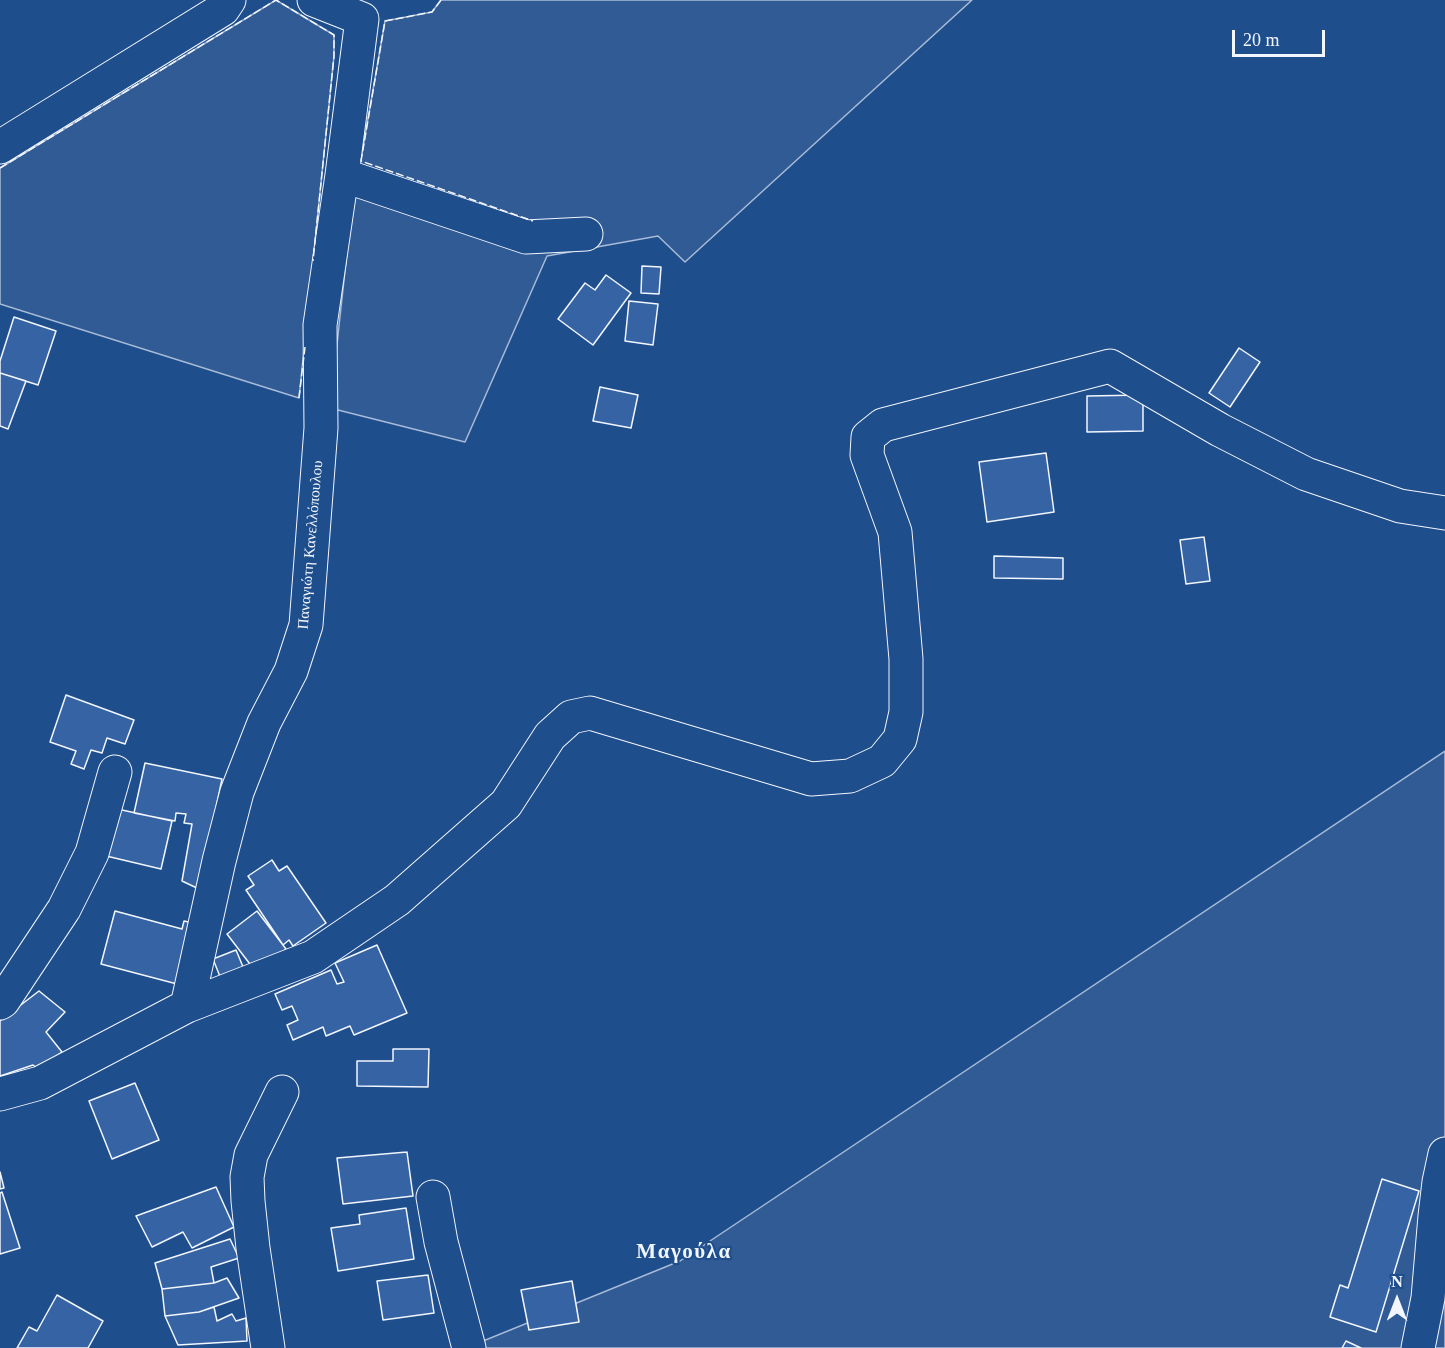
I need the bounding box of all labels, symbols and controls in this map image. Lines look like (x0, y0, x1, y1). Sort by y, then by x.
scale bar (1235, 18, 1328, 56)
text: 20 m (1243, 30, 1280, 50)
street label: Παναγιώτη Κανελλόπουλου (295, 460, 327, 630)
district label: Μαγούλα (636, 1240, 732, 1266)
north arrow (1367, 1270, 1427, 1330)
text: N (1391, 1273, 1403, 1290)

